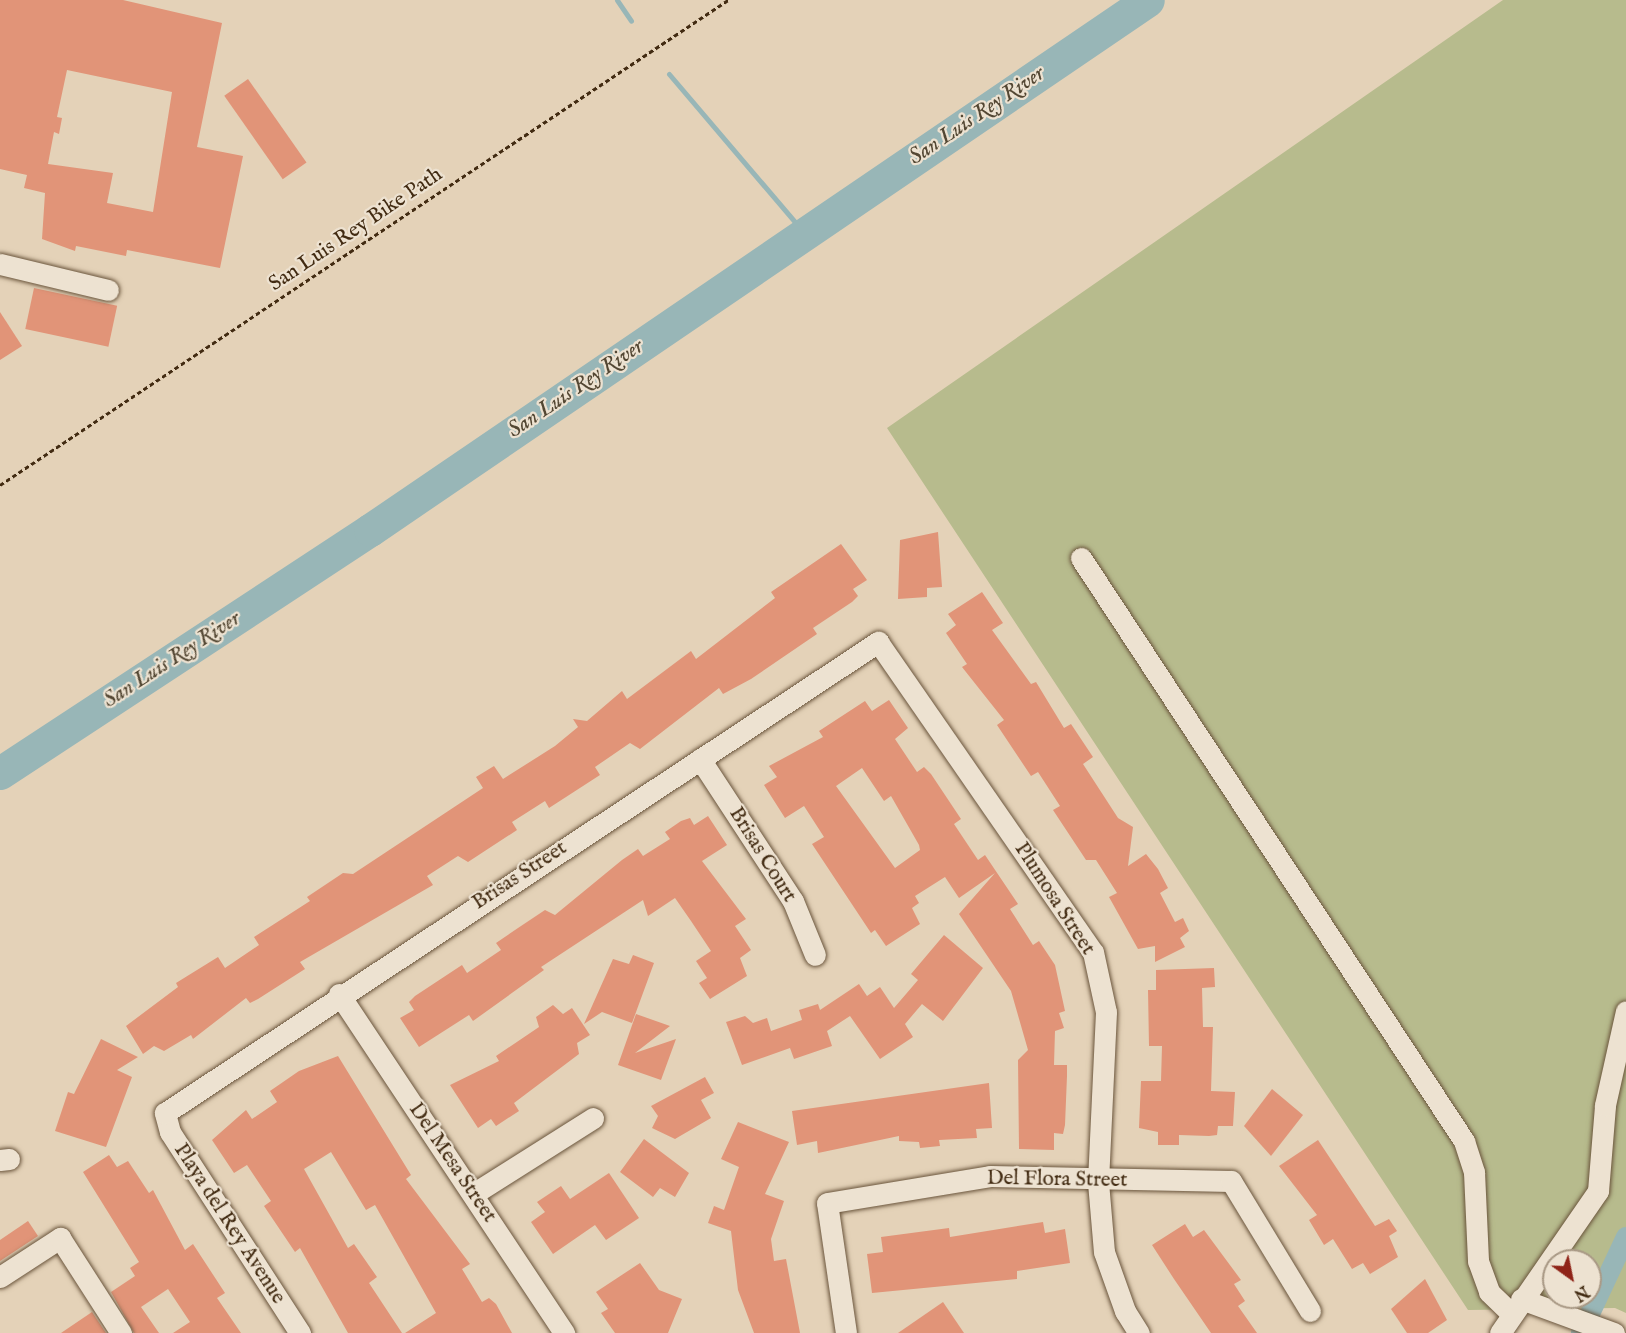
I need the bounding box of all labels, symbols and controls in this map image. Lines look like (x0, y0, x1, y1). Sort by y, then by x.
water label: San Luis Rey River (904, 61, 1050, 171)
street label: San Luis Rey Bike Path (264, 163, 448, 297)
water label: San Luis Rey River (503, 334, 649, 444)
water label: San Luis Rey River (98, 606, 246, 714)
street label: Brisas Court (723, 803, 801, 907)
street label: Brisas Street (468, 836, 572, 916)
street label: Plumosa Street (1008, 838, 1100, 960)
street label: Del Mesa Street (403, 1098, 501, 1228)
street label: Playa del Rey Avenue (168, 1139, 290, 1309)
street label: Del Flora Street (986, 1166, 1128, 1194)
north arrow (1542, 1249, 1602, 1309)
text: N (1569, 1280, 1592, 1305)

